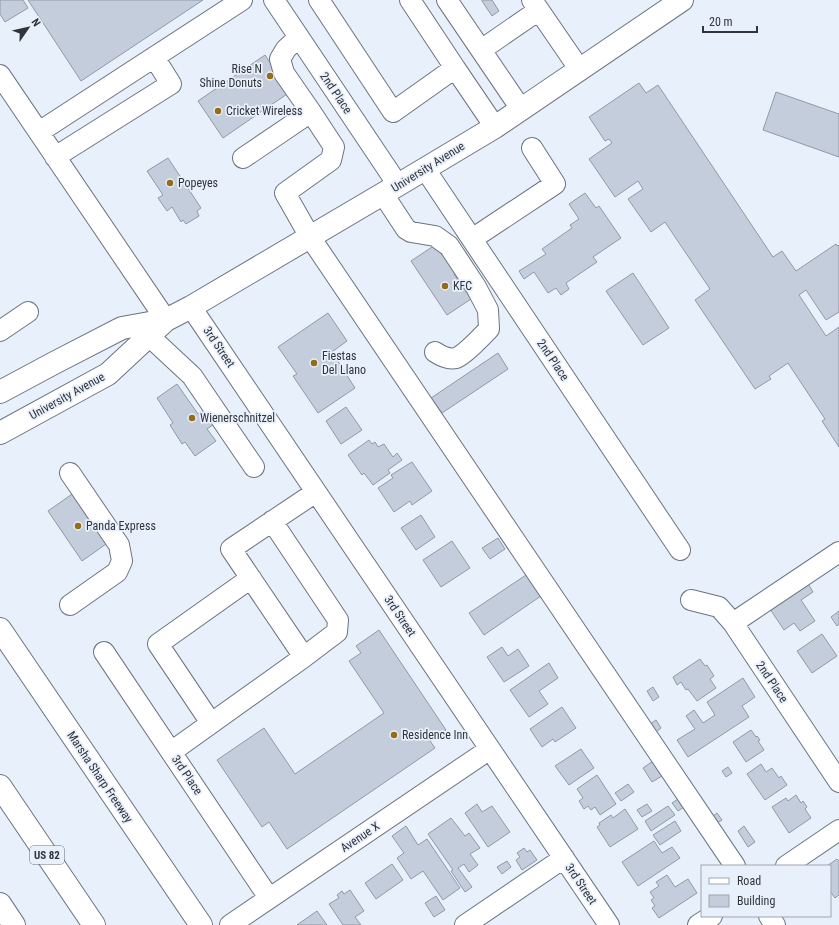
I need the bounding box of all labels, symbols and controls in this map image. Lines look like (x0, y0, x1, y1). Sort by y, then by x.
north arrow (8, 8, 48, 48)
scale bar (703, 8, 757, 34)
text: 20 m (709, 15, 733, 29)
text: N (29, 16, 43, 29)
place label: Rise N Shine Donuts (200, 62, 262, 90)
street label: 2nd Place (317, 70, 355, 117)
marker: Rise N Shine Donuts (265, 71, 275, 81)
place label: Cricket Wireless (226, 104, 302, 118)
marker: Cricket Wireless (213, 106, 223, 116)
street label: University Avenue (389, 139, 468, 195)
place label: Popeyes (178, 176, 218, 190)
marker: Popeyes (165, 178, 175, 188)
place label: KFC (453, 279, 472, 293)
marker: KFC (440, 281, 450, 291)
street label: 3rd Street (200, 324, 238, 370)
street label: 2nd Place (534, 337, 572, 384)
place label: Fiestas Del Llano (322, 349, 366, 377)
marker: Fiestas Del Llano (309, 358, 319, 368)
street label: University Avenue (27, 369, 107, 422)
place label: Wienerschnitzel (200, 411, 275, 425)
marker: Wienerschnitzel (187, 413, 197, 423)
place label: Panda Express (86, 519, 156, 533)
marker: Panda Express (73, 521, 83, 531)
street label: 3rd Street (381, 593, 419, 639)
street label: 2nd Place (753, 659, 791, 706)
place label: Residence Inn (402, 728, 468, 742)
street label: Marsha Sharp Freeway (64, 729, 136, 825)
marker: Residence Inn (389, 730, 399, 740)
street label: 3rd Place (169, 753, 205, 798)
street label: Avenue X (338, 819, 382, 855)
road number: US 82 (30, 846, 64, 864)
street label: 3rd Street (562, 861, 600, 907)
legend (701, 865, 831, 917)
text: Road (737, 874, 761, 888)
text: Building (737, 894, 775, 908)

